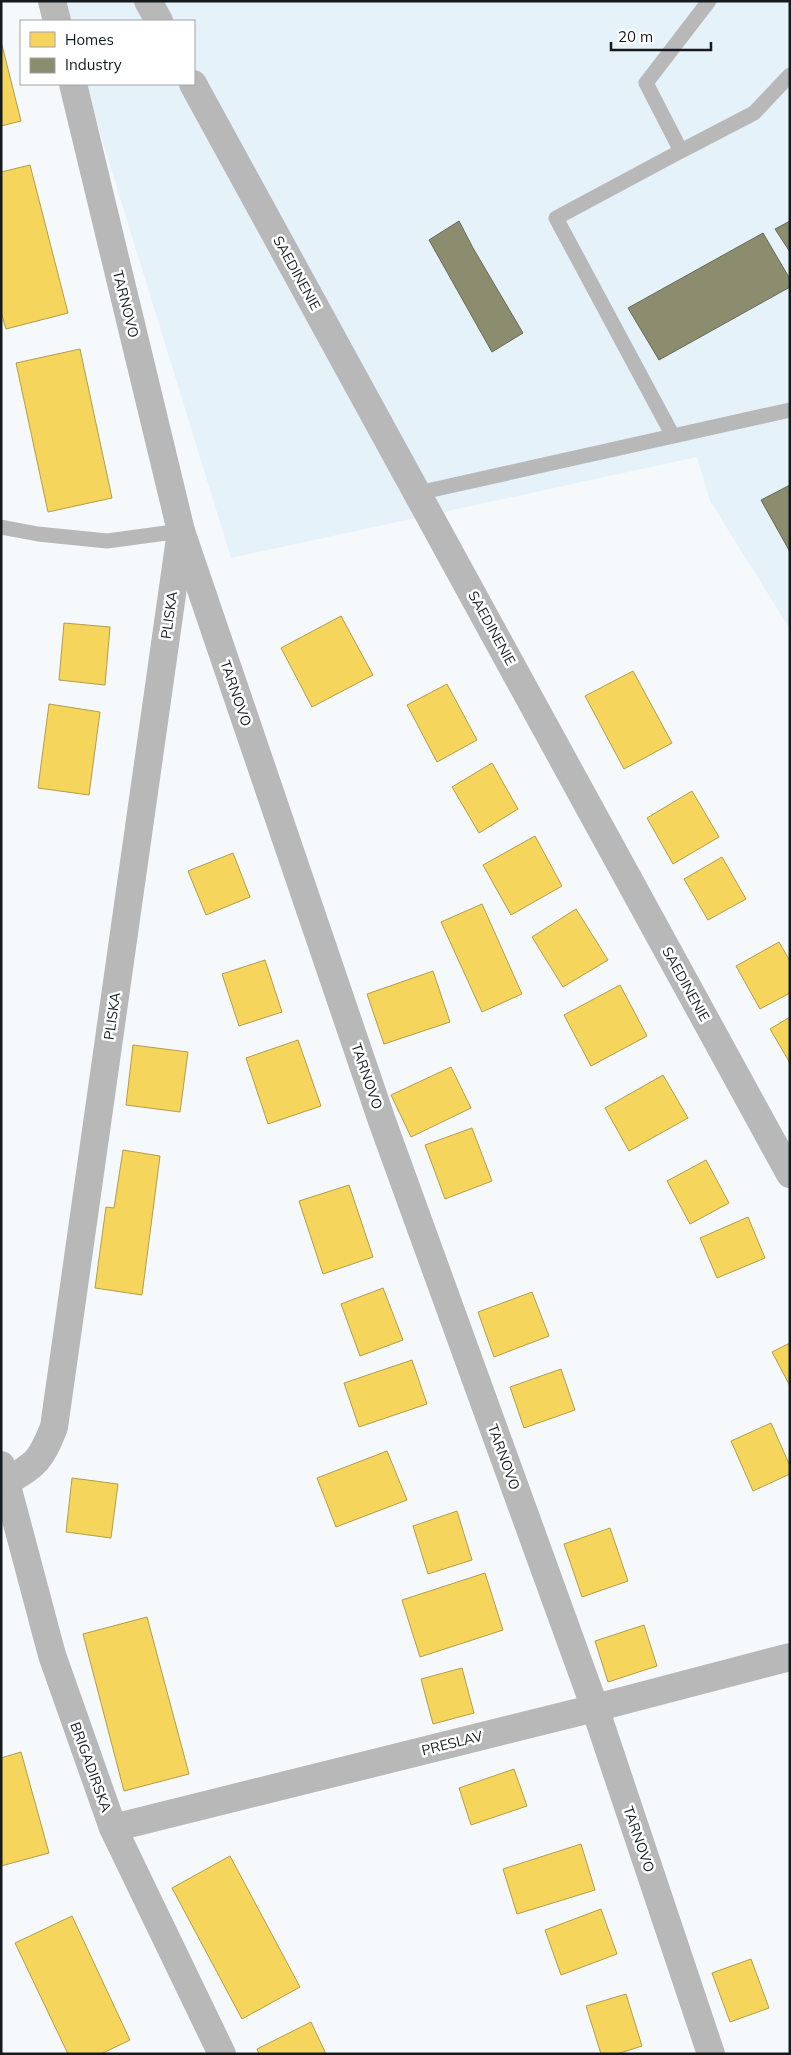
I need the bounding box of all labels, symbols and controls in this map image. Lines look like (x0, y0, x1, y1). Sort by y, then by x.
legend (20, 20, 195, 85)
scale bar (611, 20, 711, 52)
text: 20 m (618, 27, 653, 46)
text: Homes (65, 30, 114, 49)
text: Industry (65, 55, 122, 74)
street label: SAEDINENIE (269, 233, 325, 313)
street label: TARNOVO (109, 268, 143, 340)
street label: SAEDINENIE (464, 588, 520, 668)
street label: PLISKA (157, 589, 181, 640)
street label: TARNOVO (216, 658, 256, 728)
street label: SAEDINENIE (658, 944, 714, 1024)
street label: PLISKA (100, 990, 124, 1041)
street label: TARNOVO (347, 1041, 387, 1111)
street label: TARNOVO (484, 1422, 524, 1492)
street label: BRIGADIRSKA (66, 1719, 116, 1815)
street label: PRESLAV (420, 1727, 485, 1759)
street label: TARNOVO (619, 1804, 659, 1874)

